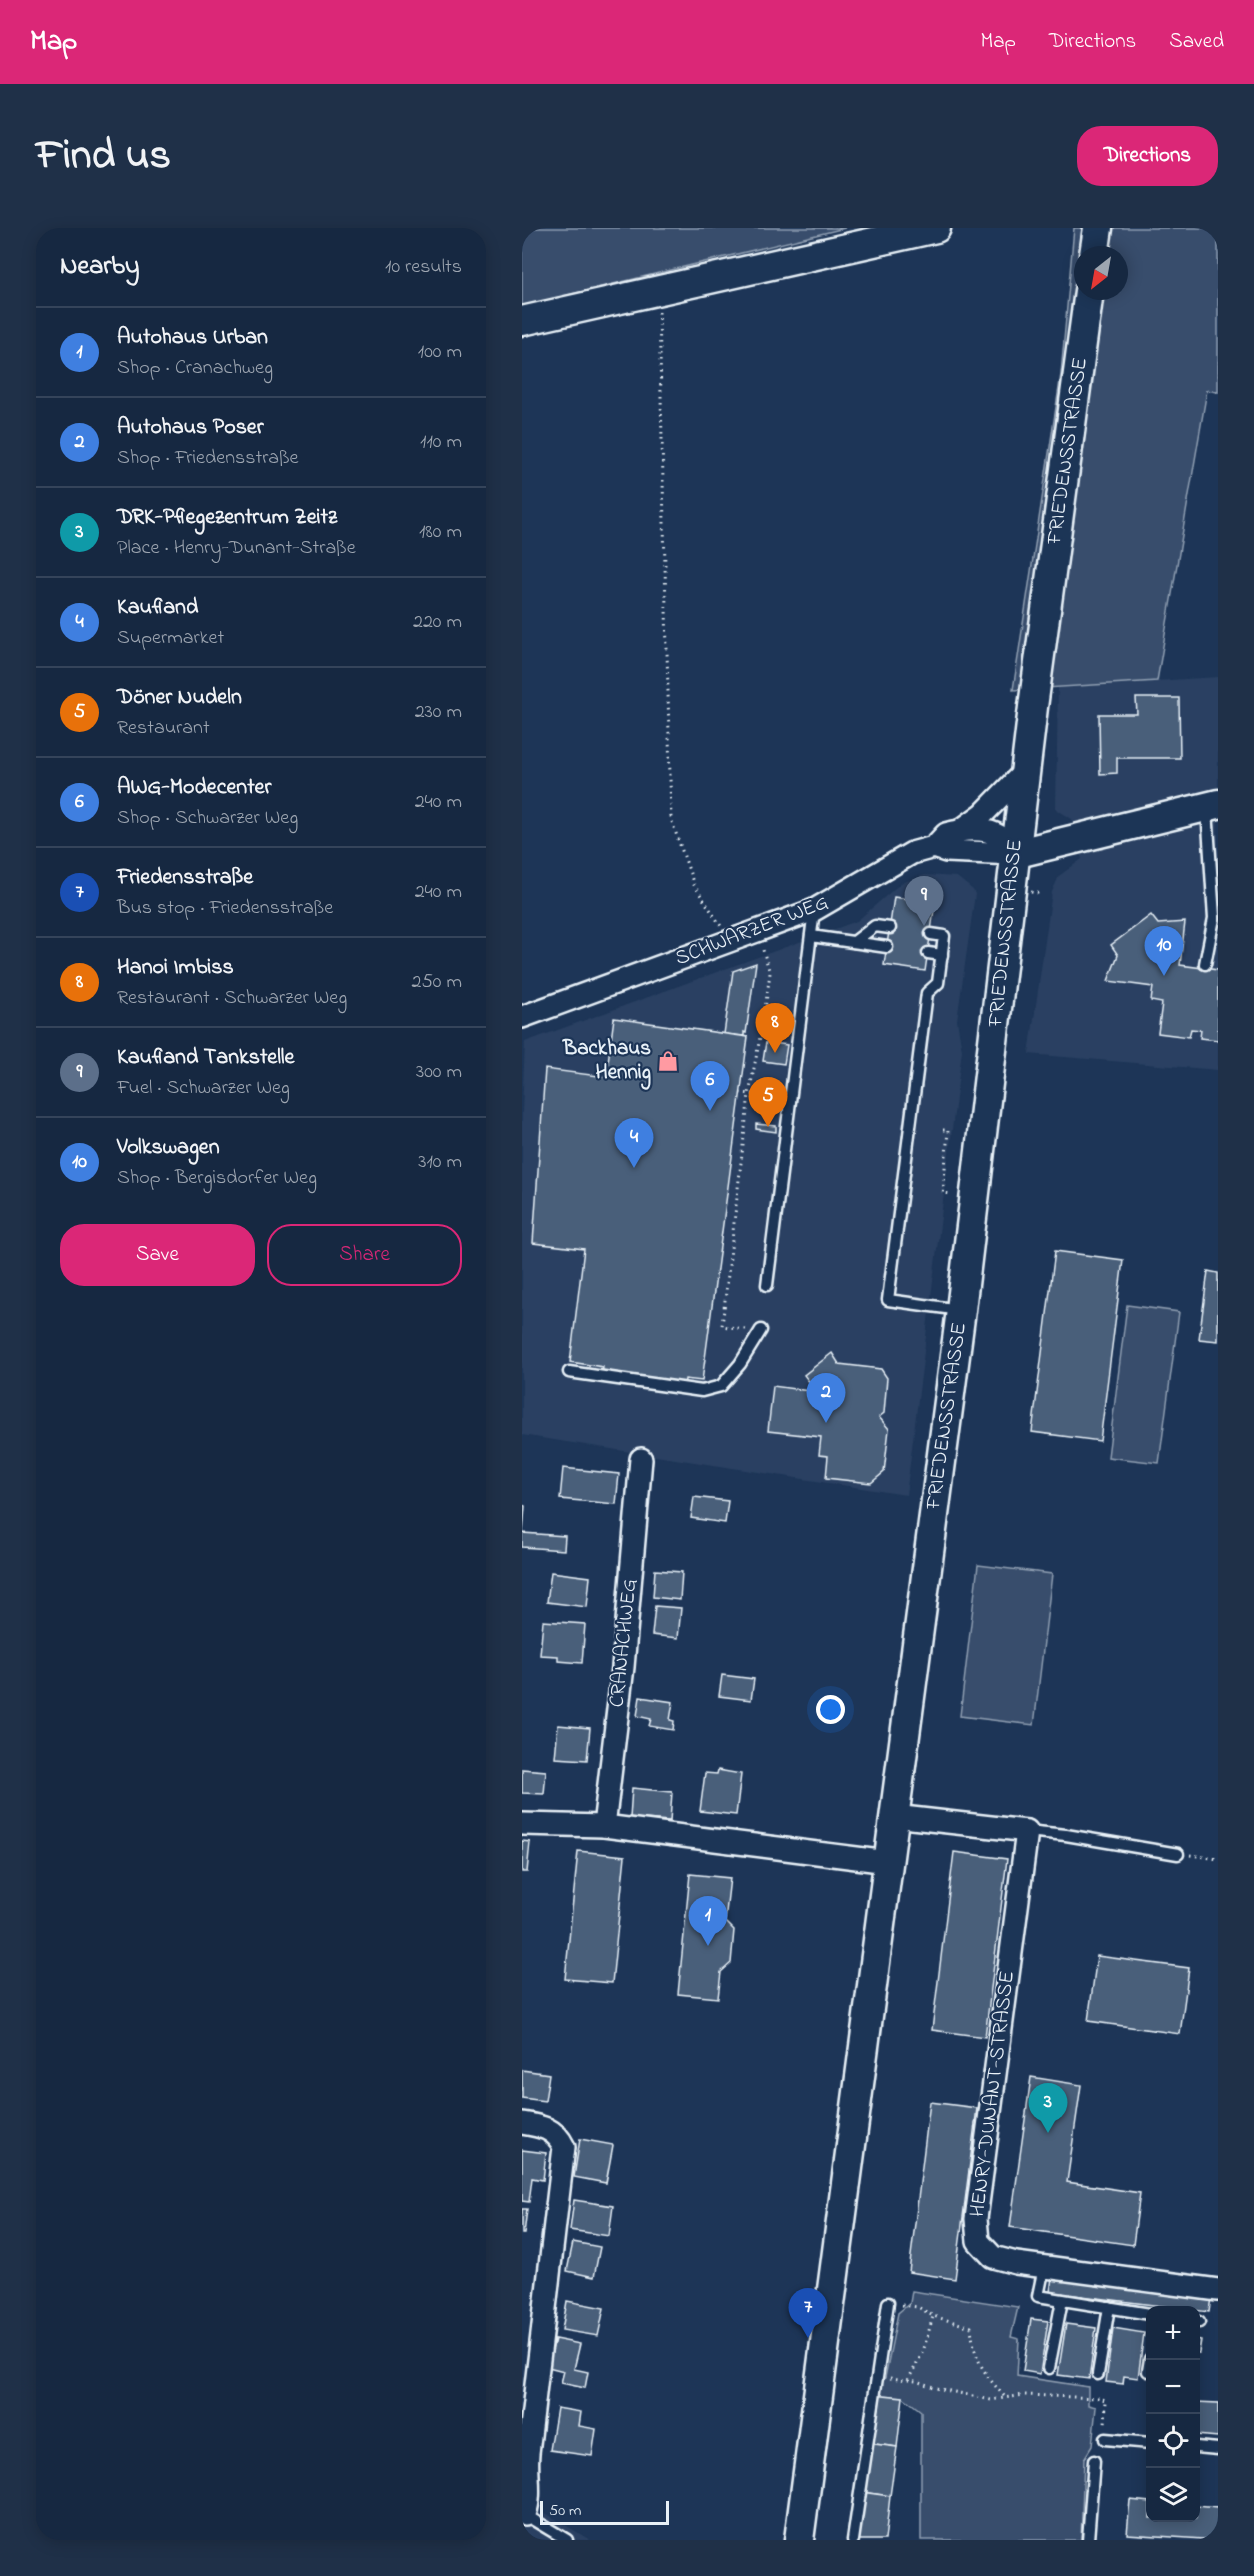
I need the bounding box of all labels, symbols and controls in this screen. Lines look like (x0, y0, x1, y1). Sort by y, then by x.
text: Map (30, 22, 77, 63)
text: Map (980, 27, 1016, 57)
text: Directions (1049, 27, 1136, 57)
text: Saved (1169, 27, 1224, 57)
text: Find us (36, 126, 171, 187)
button: Directions (1077, 126, 1218, 186)
north arrow (1074, 246, 1128, 300)
text: Nearby (60, 248, 139, 286)
text: 10 results (385, 253, 462, 282)
text: Autohaus Urban (117, 322, 268, 354)
text: 1 (76, 338, 83, 367)
text: 100 m (418, 338, 462, 367)
text: Shop · Cranachweg (117, 354, 273, 383)
street label: FRIEDENSSTRASSE (1040, 356, 1096, 547)
text: Autohaus Poser (117, 412, 264, 444)
text: 2 (75, 428, 84, 457)
text: 110 m (420, 428, 462, 457)
text: Shop · Friedensstraße (117, 444, 299, 473)
text: DRK-Pflegezentrum Zeitz (117, 502, 337, 534)
text: 3 (75, 518, 84, 547)
text: 180 m (419, 518, 462, 547)
text: Place · Henry-Dunant-Straße (117, 534, 356, 563)
text: Kaufland (117, 592, 198, 624)
text: 4 (75, 608, 84, 637)
text: 220 m (413, 608, 462, 637)
text: Supermarket (117, 624, 224, 653)
text: Döner Nudeln (117, 682, 242, 714)
text: 5 (74, 698, 85, 727)
text: 230 m (415, 698, 462, 727)
text: Restaurant (117, 714, 210, 743)
text: AWG-Modecenter (117, 772, 271, 804)
text: 6 (75, 788, 84, 817)
text: 240 m (415, 788, 462, 817)
text: Shop · Schwarzer Weg (117, 804, 298, 833)
street label: FRIEDENSSTRASSE (981, 838, 1031, 1029)
text: Friedensstraße (117, 862, 253, 894)
pin: 9 (904, 876, 944, 926)
text: 7 (75, 878, 84, 907)
text: 240 m (415, 878, 462, 907)
street label: SCHWARZER WEG (671, 888, 833, 974)
text: Bus stop · Friedensstraße (117, 894, 333, 923)
pin: 10 (1144, 926, 1184, 976)
text: Hanoi Imbiss (117, 952, 234, 984)
text: 8 (76, 968, 83, 997)
text: 250 m (411, 968, 462, 997)
text: Restaurant · Schwarzer Weg (117, 984, 347, 1013)
pin: 8 (756, 1004, 794, 1053)
place label: Backhaus Hennig (562, 1034, 651, 1090)
text: Kaufland Tankstelle (117, 1042, 294, 1074)
shop icon: Backhaus Hennig (656, 1049, 680, 1073)
text: 9 (76, 1058, 83, 1087)
text: 300 m (416, 1058, 462, 1087)
pin: 6 (690, 1062, 729, 1111)
text: Fuel · Schwarzer Weg (117, 1074, 290, 1103)
pin: 5 (748, 1078, 788, 1127)
pin: 4 (614, 1118, 654, 1168)
text: Volkswagen (117, 1132, 220, 1164)
text: 10 (72, 1148, 87, 1177)
text: 310 m (418, 1148, 462, 1177)
text: Shop · Bergisdorfer Weg (117, 1164, 317, 1193)
button: Save (60, 1224, 255, 1286)
button: Share (267, 1224, 462, 1286)
street label: FRIEDENSSTRASSE (919, 1321, 975, 1512)
pin: 2 (806, 1374, 846, 1423)
street label: CRANACHWEG (602, 1577, 646, 1709)
your location (816, 1695, 845, 1724)
pin: 1 (688, 1896, 728, 1946)
street label: HENRY-DUNANT-STRASSE (963, 1969, 1023, 2219)
pin: 3 (1028, 2084, 1068, 2133)
pin: 7 (788, 2288, 828, 2338)
map controls (1146, 2306, 1200, 2522)
button: + (1146, 2306, 1200, 2360)
button: − (1146, 2360, 1200, 2414)
button: locate (1146, 2414, 1200, 2468)
button: layers (1146, 2468, 1200, 2522)
scale bar (540, 2498, 669, 2526)
text: 50 m (549, 2499, 581, 2523)

